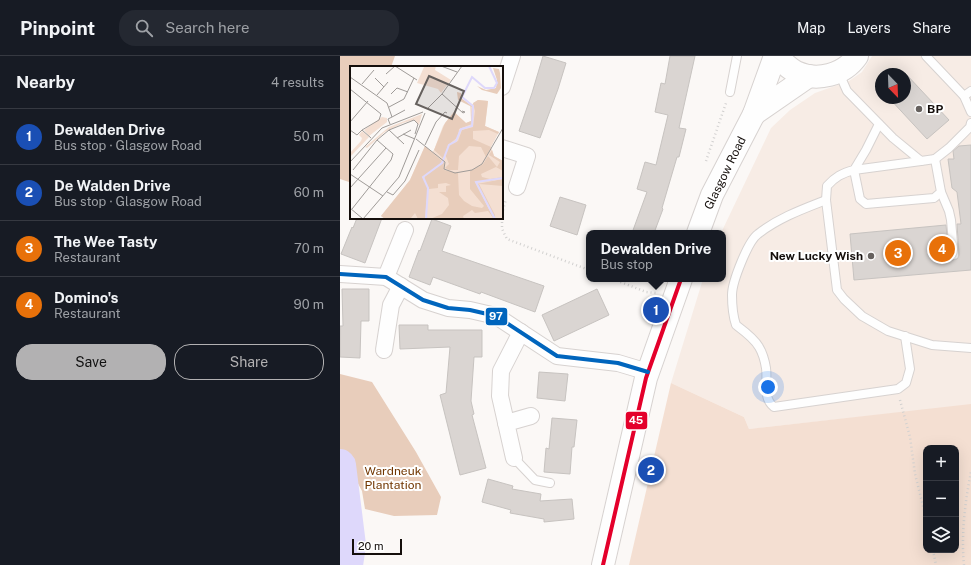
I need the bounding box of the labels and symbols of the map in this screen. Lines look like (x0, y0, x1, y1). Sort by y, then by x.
inset map (350, 66, 503, 219)
north arrow (875, 68, 911, 104)
place label: BP (927, 102, 943, 116)
marker: BP (914, 104, 924, 114)
street label: Glasgow Road (701, 134, 749, 212)
pin: 4 (929, 234, 955, 264)
pin: 3 (885, 238, 911, 268)
place label: New Lucky Wish (770, 249, 863, 263)
marker: New Lucky Wish (866, 251, 876, 261)
pin: 1 (643, 295, 669, 325)
line badge: 97 (485, 307, 508, 326)
text: 97 (489, 310, 503, 322)
your location (758, 377, 778, 397)
line badge: 45 (625, 411, 648, 430)
text: 45 (629, 414, 643, 426)
pin: 2 (638, 455, 664, 485)
park label: Wardneuk Plantation (365, 464, 422, 492)
scale bar (352, 537, 402, 556)

